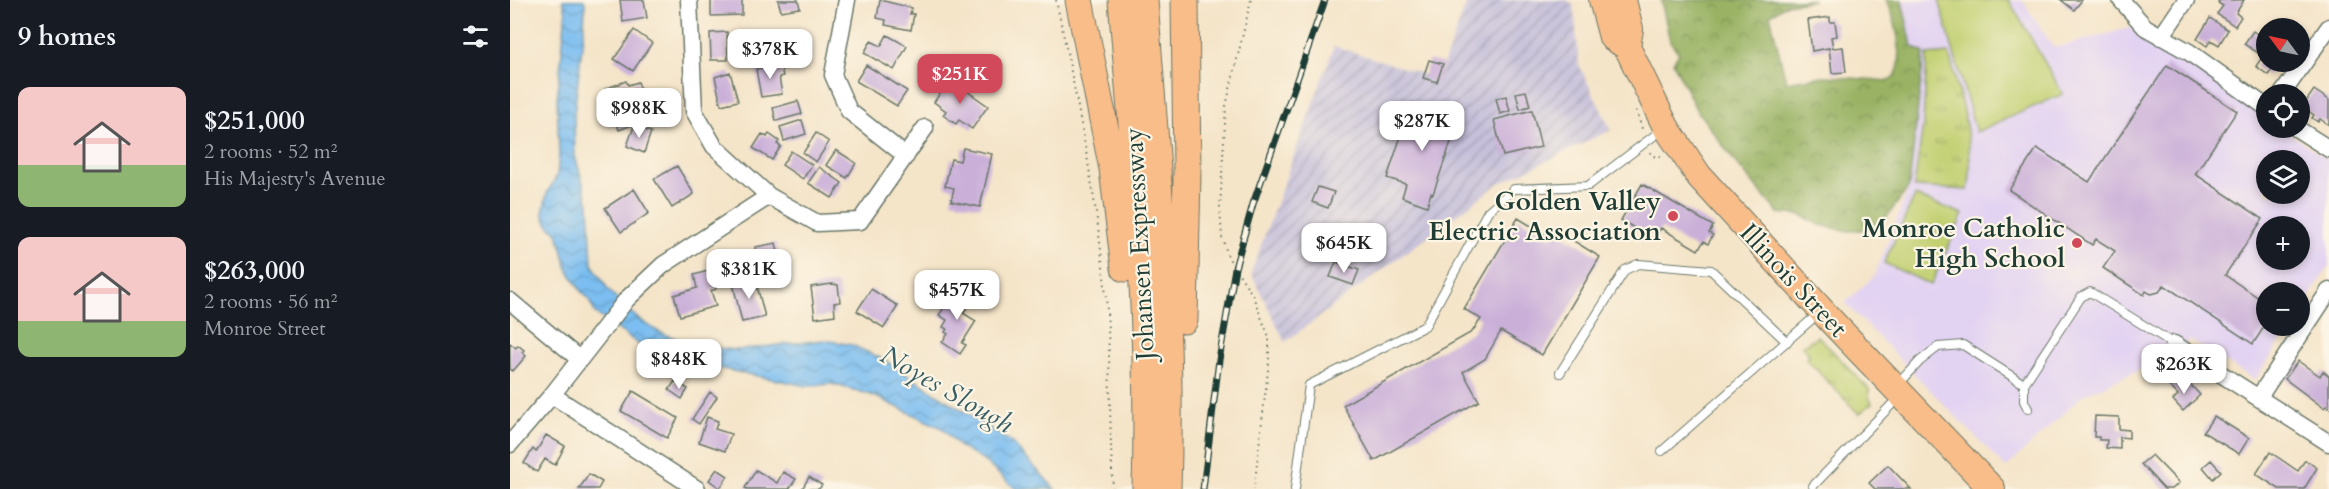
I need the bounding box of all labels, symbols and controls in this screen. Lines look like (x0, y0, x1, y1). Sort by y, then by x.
north arrow (2256, 18, 2310, 72)
map controls (2256, 18, 2310, 336)
text: 9 homes (18, 19, 116, 54)
icon: filters (459, 20, 492, 53)
pin: $378K (728, 29, 812, 80)
text: $378K (741, 35, 799, 62)
pin: $251K (918, 54, 1002, 105)
text: $251K (931, 60, 989, 87)
button: locate (2256, 84, 2310, 138)
pin: $988K (597, 88, 681, 139)
text: $988K (610, 94, 668, 121)
pin: $287K (1380, 101, 1464, 152)
text: $251,000 (204, 103, 305, 138)
text: $287K (1393, 107, 1451, 134)
icon: home (66, 111, 138, 183)
street label: Johansen Expressway (1116, 127, 1163, 365)
text: 2 rooms · 52 m² (204, 138, 337, 165)
button: layers (2256, 150, 2310, 204)
text: His Majesty's Avenue (204, 165, 386, 192)
place label: Golden Valley Electric Association (1428, 184, 1661, 249)
marker: Golden Valley Electric Association (1666, 209, 1680, 223)
place label: Monroe Catholic High School (1862, 211, 2065, 276)
street label: Illinois Street (1732, 216, 1855, 345)
button: + (2256, 216, 2310, 270)
pin: $645K (1302, 223, 1386, 274)
text: $645K (1315, 229, 1373, 256)
marker: Monroe Catholic High School (2070, 236, 2084, 250)
pin: $381K (707, 249, 791, 300)
text: $263,000 (204, 253, 305, 288)
text: $381K (720, 255, 778, 282)
icon: home (66, 261, 138, 333)
pin: $457K (915, 270, 999, 321)
text: $457K (928, 276, 986, 303)
button: − (2256, 282, 2310, 336)
text: 2 rooms · 56 m² (204, 288, 337, 315)
text: Monroe Street (204, 315, 326, 342)
water label: Noyes Slough (874, 337, 1020, 442)
pin: $848K (637, 339, 721, 390)
pin: $263K (2142, 344, 2226, 395)
text: $848K (650, 345, 708, 372)
text: $263K (2155, 350, 2213, 377)

